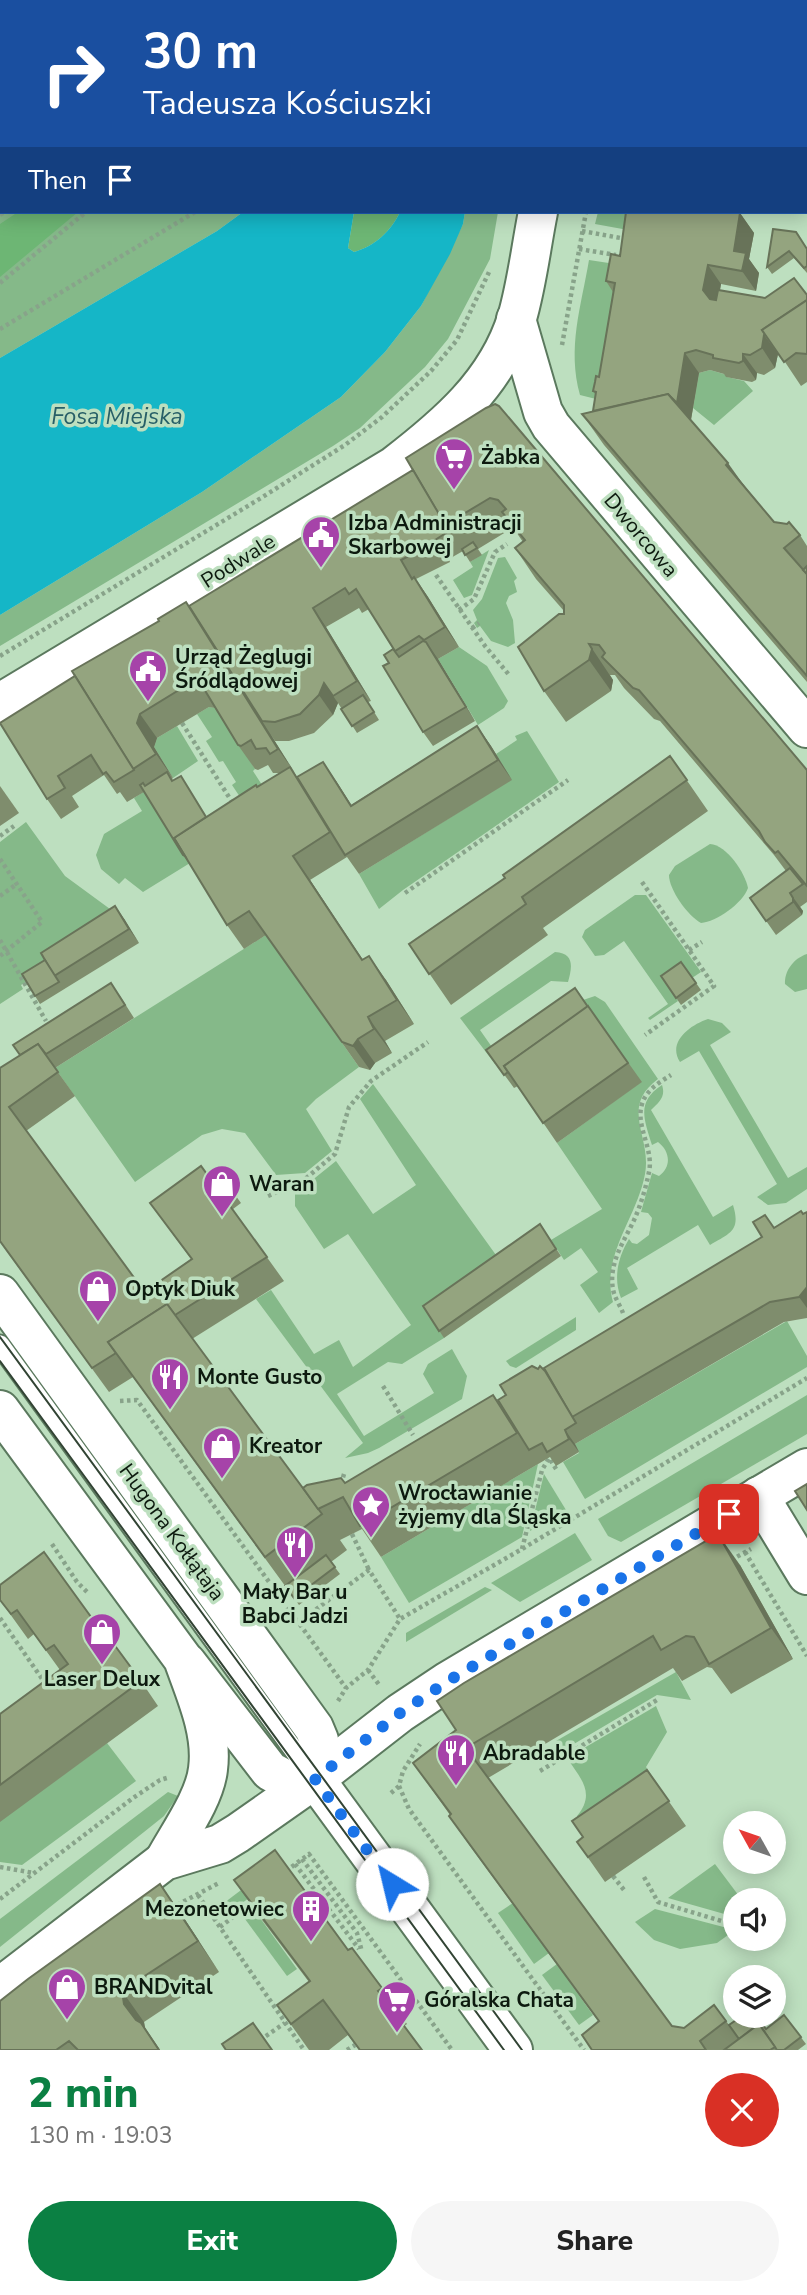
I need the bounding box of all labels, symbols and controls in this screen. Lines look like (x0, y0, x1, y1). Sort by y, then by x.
text: 30 m (143, 18, 258, 85)
icon: right (28, 28, 119, 119)
text: Tadeusza Kościuszki (143, 82, 432, 125)
icon: arrive (101, 161, 139, 199)
text: Then (28, 163, 87, 198)
water label: Fosa Miejska (51, 401, 183, 432)
supermarket icon: Żabka (433, 436, 475, 491)
place label: Żabka (481, 443, 540, 471)
street label: Dworcowa (598, 487, 684, 583)
place label: Izba Administracji Skarbowej (348, 509, 522, 561)
public building icon: Izba Administracji Skarbowej (300, 514, 342, 569)
street label: Podwale (196, 527, 280, 595)
place label: Urząd Żeglugi Śródlądowej (175, 643, 312, 695)
public building icon: Urząd Żeglugi Śródlądowej (127, 648, 169, 703)
shop icon: Waran (201, 1163, 243, 1218)
place label: Waran (249, 1170, 315, 1198)
shop icon: Optyk Diuk (77, 1268, 119, 1323)
place label: Optyk Diuk (125, 1275, 236, 1303)
restaurant icon: Monte Gusto (149, 1356, 191, 1411)
place label: Monte Gusto (197, 1363, 322, 1391)
shop icon: Kreator (201, 1425, 243, 1480)
place label: Kreator (249, 1432, 323, 1460)
street label: Hugona Kołłątaja (113, 1458, 231, 1606)
place label: Wrocławianie żyjemy dla Śląska (398, 1479, 571, 1531)
place icon: Wrocławianie żyjemy dla Śląska (350, 1484, 392, 1539)
pin (699, 1484, 759, 1544)
icon: arrive (710, 1495, 748, 1533)
restaurant icon: Mały Bar u Babci Jadzi (274, 1524, 316, 1579)
place label: Mały Bar u Babci Jadzi (242, 1578, 348, 1630)
shop icon: Laser Delux (81, 1611, 123, 1666)
place label: Laser Delux (44, 1665, 161, 1693)
restaurant icon: Abradable (435, 1732, 477, 1787)
place label: Abradable (483, 1739, 586, 1767)
north arrow (723, 1811, 786, 1874)
map controls (723, 1811, 786, 2028)
position arrow (355, 1847, 429, 1921)
building icon: Mezonetowiec (290, 1888, 332, 1943)
button: sound (723, 1888, 786, 1951)
place label: Mezonetowiec (145, 1895, 284, 1923)
button: layers (723, 1965, 786, 2028)
shop icon: BRANDvital (46, 1966, 88, 2021)
place label: BRANDvital (94, 1973, 213, 2001)
supermarket icon: Góralska Chata (376, 1979, 418, 2034)
place label: Góralska Chata (424, 1986, 574, 2014)
text: 2 min (28, 2065, 138, 2122)
button: close (705, 2073, 779, 2147)
text: 130 m · 19:03 (28, 2120, 173, 2151)
button: Exit (28, 2201, 397, 2281)
button: Share (411, 2201, 779, 2281)

